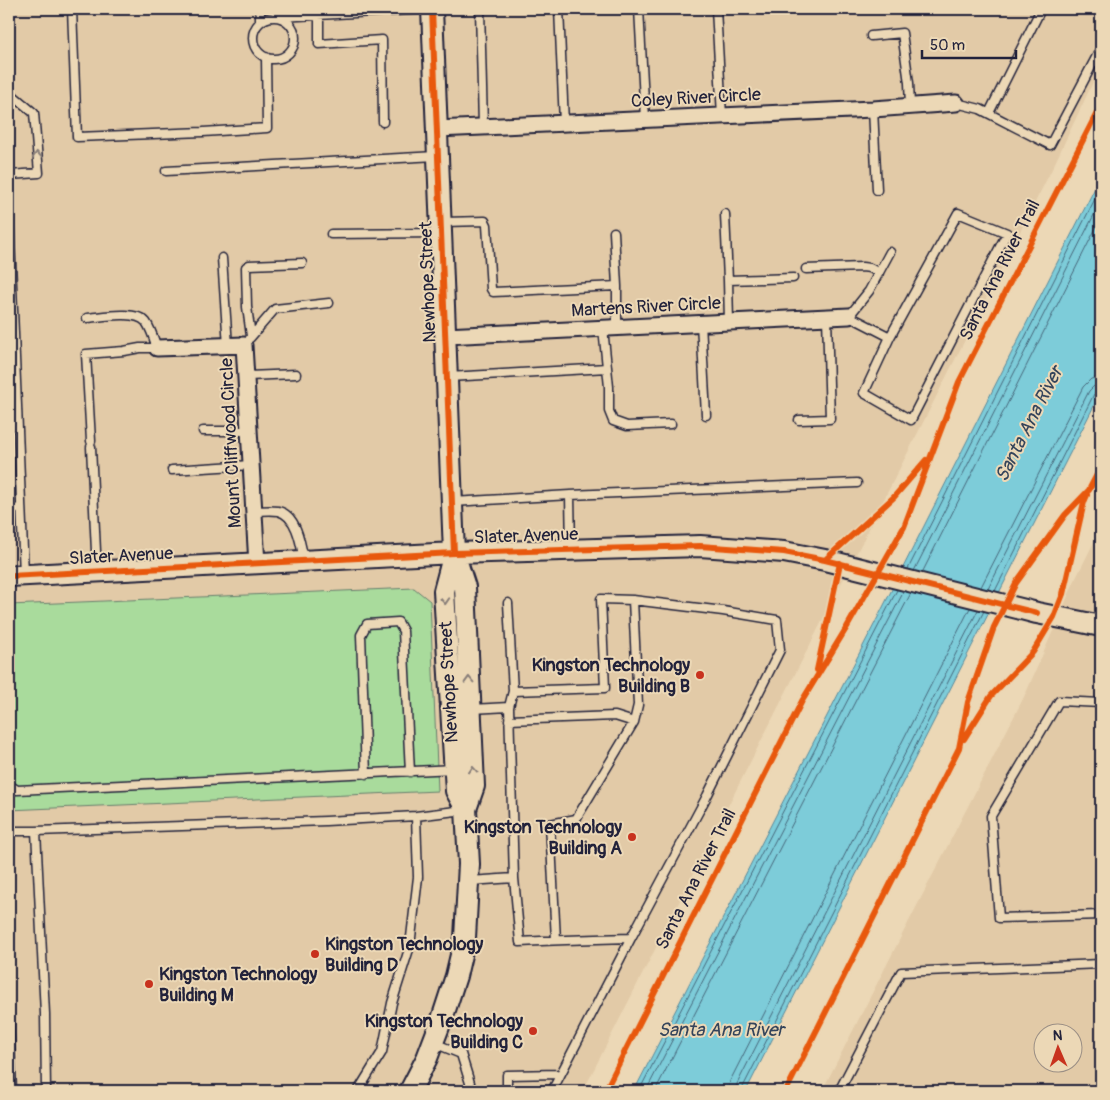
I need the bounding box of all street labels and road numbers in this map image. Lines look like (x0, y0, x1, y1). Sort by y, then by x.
street label: Coley River Circle (630, 83, 762, 113)
street label: Santa Ana River Trail (955, 196, 1045, 344)
street label: Newhope Street (414, 220, 442, 343)
street label: Martens River Circle (571, 292, 722, 322)
street label: Mount Cliffwood Circle (215, 357, 247, 529)
street label: Slater Avenue (473, 523, 579, 549)
street label: Slater Avenue (68, 542, 174, 570)
street label: Newhope Street (434, 620, 464, 743)
street label: Santa Ana River Trail (651, 805, 741, 953)

